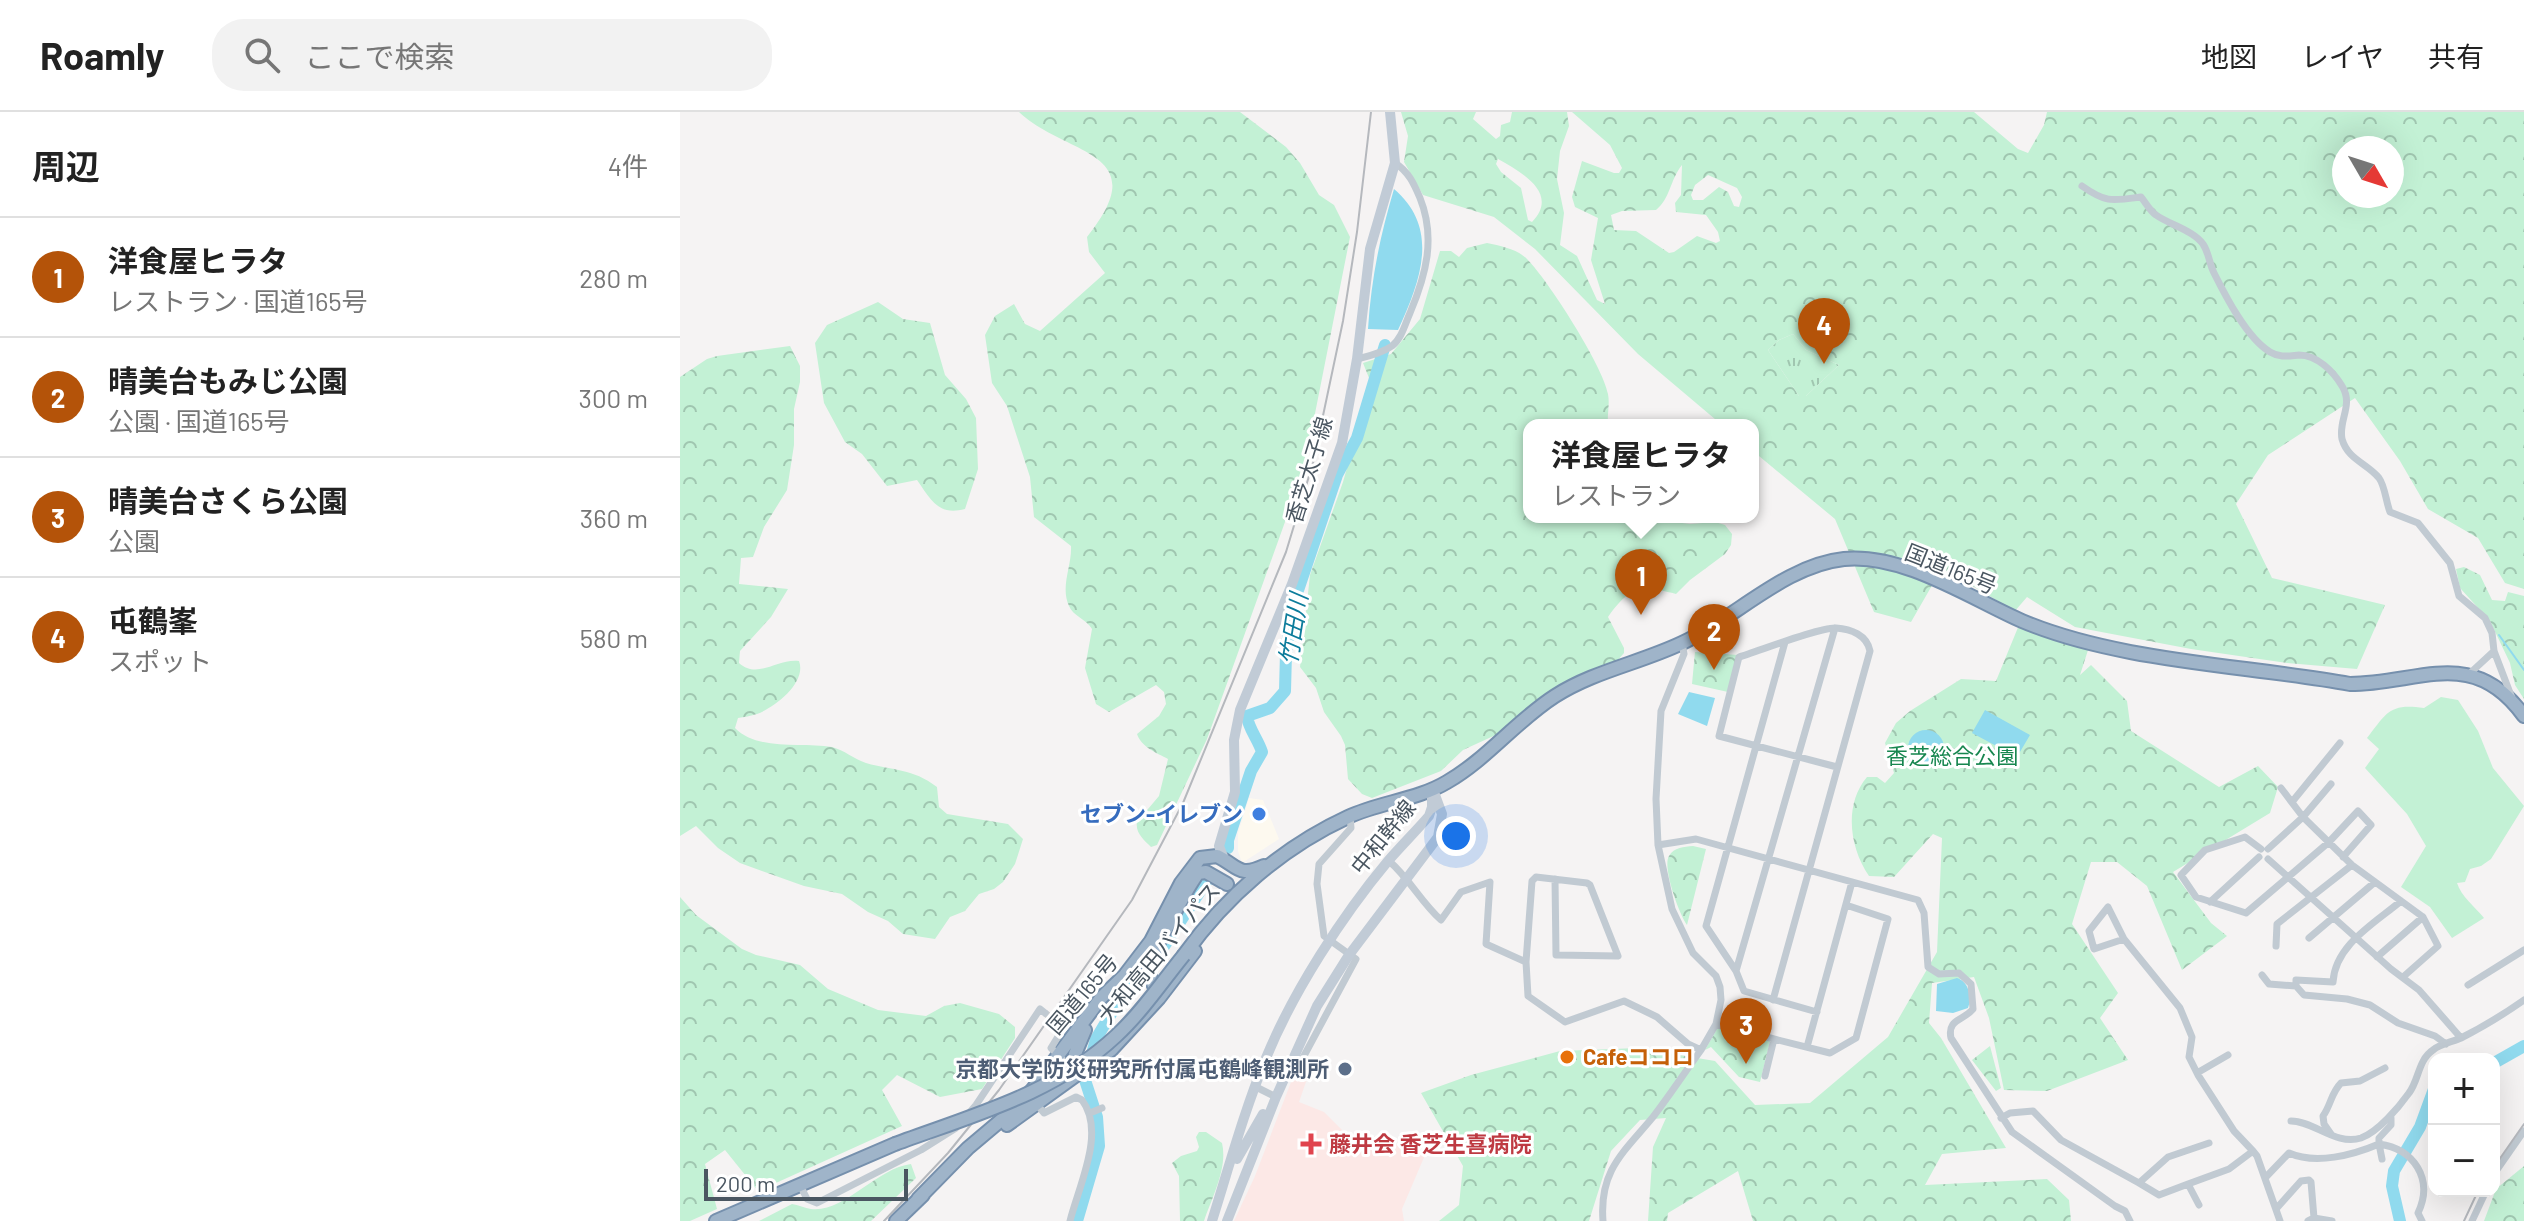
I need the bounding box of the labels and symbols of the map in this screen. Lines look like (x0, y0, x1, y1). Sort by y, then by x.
north arrow (2332, 136, 2404, 208)
pin: 4 (1798, 298, 1850, 364)
street label: 香芝太子線 (1280, 413, 1337, 526)
street label: 国道165号 (1902, 538, 2001, 598)
pin: 1 (1615, 549, 1667, 615)
water label: 竹田川 (1273, 588, 1313, 667)
pin: 2 (1688, 604, 1740, 670)
park label: 香芝総合公園 (1886, 742, 2018, 768)
street label: 中和幹線 (1344, 794, 1420, 879)
place label: セブン-イレブン (1080, 800, 1243, 826)
marker: セブン-イレブン (1250, 805, 1268, 823)
your location (1436, 816, 1476, 856)
street label: 大和高田バイパス (1092, 877, 1225, 1028)
street label: 国道165号 (1040, 948, 1122, 1039)
pin: 3 (1720, 998, 1772, 1064)
place label: Cafeココロ (1583, 1043, 1694, 1069)
marker: Cafeココロ (1558, 1048, 1576, 1066)
place label: 京都大学防災研究所付属屯鶴峰観測所 (955, 1055, 1329, 1081)
marker: 京都大学防災研究所付属屯鶴峰観測所 (1336, 1060, 1354, 1078)
place label: 藤井会 香芝生喜病院 (1329, 1130, 1531, 1156)
marker: 藤井会 香芝生喜病院 (1300, 1133, 1322, 1155)
scale bar (704, 1165, 908, 1201)

